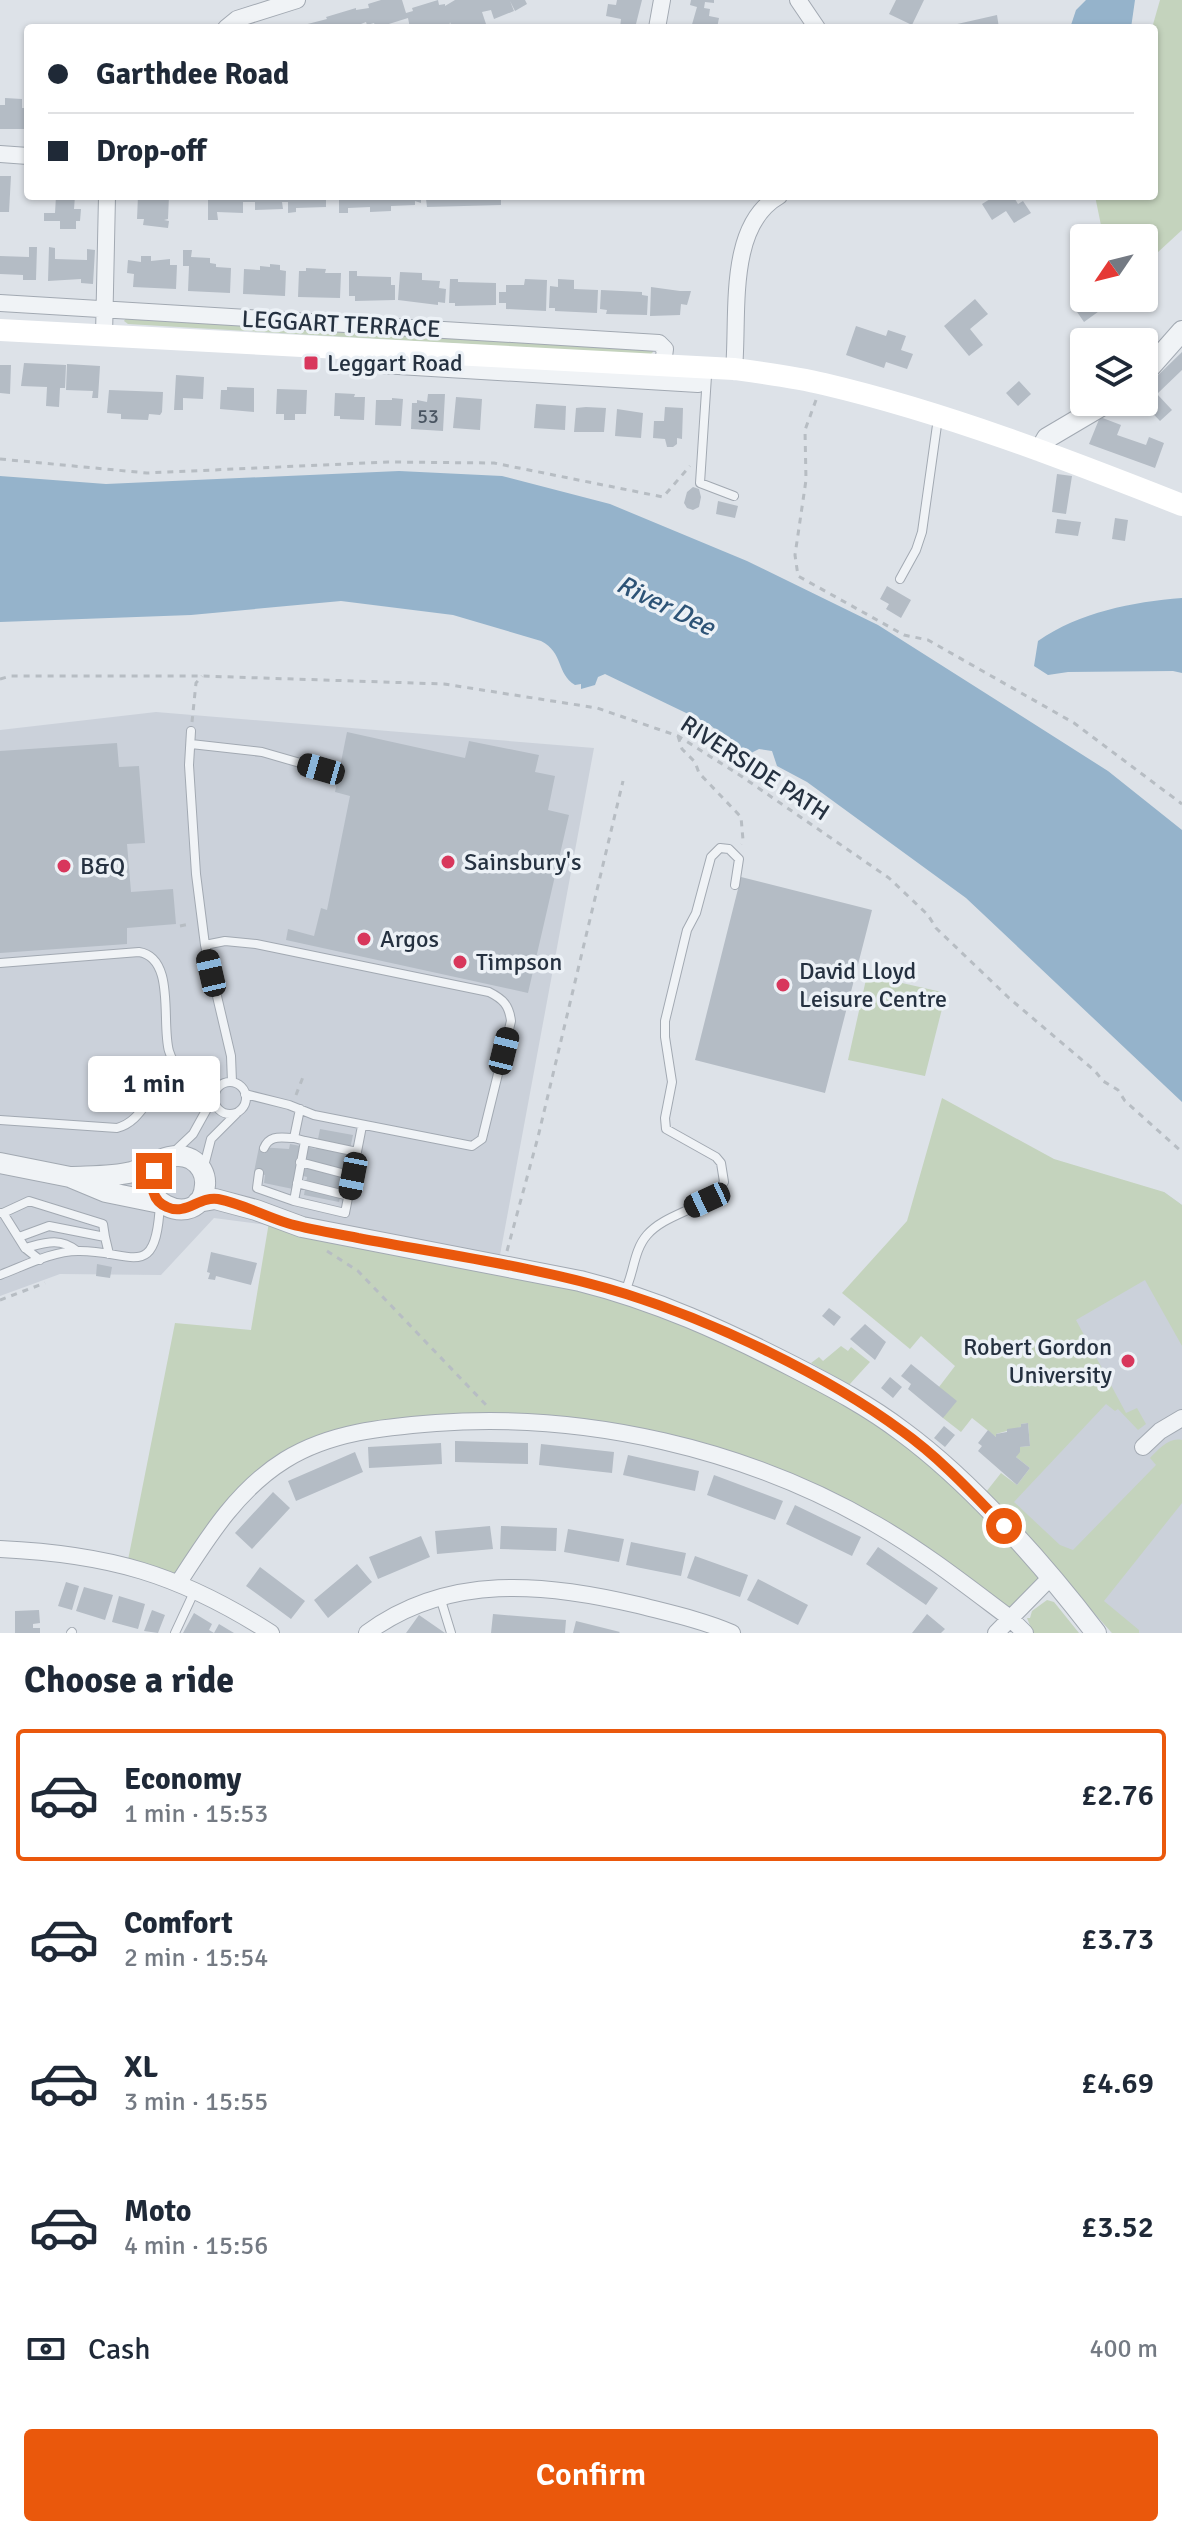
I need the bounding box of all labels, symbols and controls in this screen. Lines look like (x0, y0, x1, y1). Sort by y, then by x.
text: Garthdee Road (96, 56, 289, 93)
text: Drop-off (96, 133, 206, 170)
north arrow (1070, 224, 1158, 312)
map controls (1070, 224, 1158, 416)
street label: LEGGART TERRACE (241, 304, 441, 344)
button: layers (1070, 328, 1158, 416)
place label: Leggart Road (327, 348, 463, 378)
marker: Leggart Road (302, 354, 320, 372)
house number: 53 (417, 404, 439, 429)
water label: River Dee (611, 568, 722, 644)
street label: RIVERSIDE PATH (675, 709, 835, 827)
car (295, 751, 347, 787)
place label: Sainsbury's (464, 847, 582, 877)
place label: B&Q (80, 851, 125, 881)
marker: Sainsbury's (439, 853, 457, 871)
marker: B&Q (55, 857, 73, 875)
place label: Argos (380, 924, 439, 954)
marker: Argos (355, 930, 373, 948)
car (194, 947, 228, 999)
place label: Timpson (476, 947, 562, 977)
marker: Timpson (451, 953, 469, 971)
place label: David Lloyd Leisure Centre (799, 956, 947, 1014)
marker: David Lloyd Leisure Centre (774, 976, 792, 994)
car (487, 1025, 521, 1077)
callout: 1 min (88, 1055, 220, 1111)
text: 1 min (123, 1068, 185, 1100)
car (337, 1150, 369, 1202)
route end (136, 1153, 172, 1189)
car (680, 1179, 734, 1221)
place label: Robert Gordon University (963, 1332, 1112, 1390)
marker: Robert Gordon University (1119, 1352, 1137, 1370)
route start (986, 1508, 1022, 1544)
text: Choose a ride (24, 1658, 234, 1703)
icon: car (28, 1759, 100, 1831)
text: Economy (124, 1761, 241, 1798)
text: £2.76 (1081, 1777, 1154, 1814)
text: 1 min · 15:53 (124, 1798, 268, 1830)
icon: car (28, 1903, 100, 1975)
text: Comfort (124, 1905, 233, 1942)
text: £3.73 (1081, 1921, 1154, 1958)
text: 2 min · 15:54 (124, 1942, 268, 1974)
icon: car (28, 2047, 100, 2119)
text: XL (124, 2049, 158, 2086)
text: £4.69 (1081, 2065, 1154, 2102)
text: 3 min · 15:55 (124, 2086, 268, 2118)
icon: car (28, 2191, 100, 2263)
text: Moto (124, 2193, 191, 2230)
text: £3.52 (1081, 2209, 1154, 2246)
text: 4 min · 15:56 (124, 2230, 268, 2262)
icon: cash (24, 2327, 68, 2371)
text: Cash (88, 2331, 151, 2368)
text: 400 m (1089, 2333, 1158, 2365)
button: Confirm (24, 2429, 1158, 2521)

